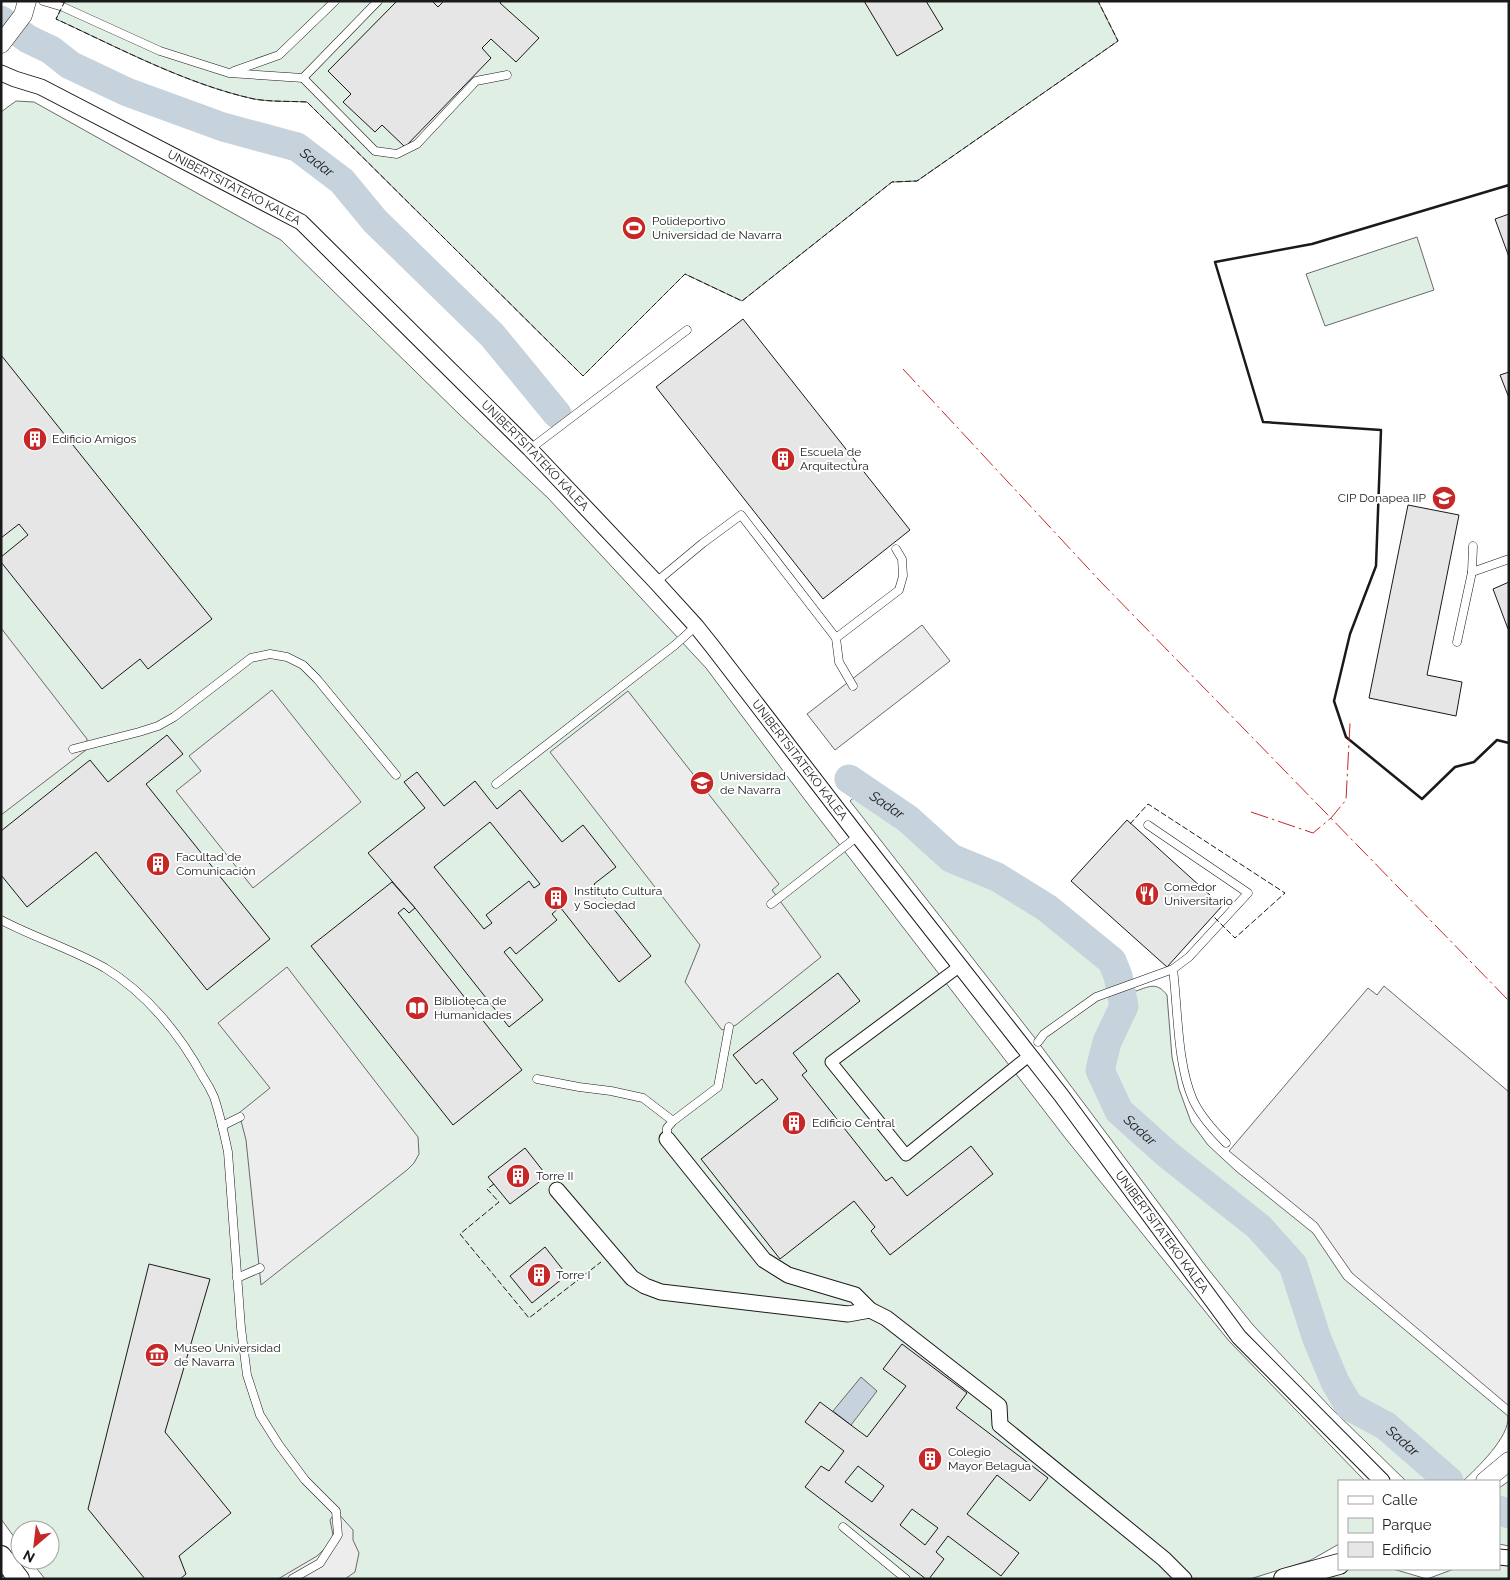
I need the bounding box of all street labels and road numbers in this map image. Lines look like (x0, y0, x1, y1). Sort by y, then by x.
street label: UNIBERTSITATEKO KALEA (165, 147, 303, 228)
street label: UNIBERTSITATEKO KALEA (478, 398, 592, 513)
street label: UNIBERTSITATEKO KALEA (749, 697, 850, 823)
street label: UNIBERTSITATEKO KALEA (1112, 1168, 1211, 1296)

